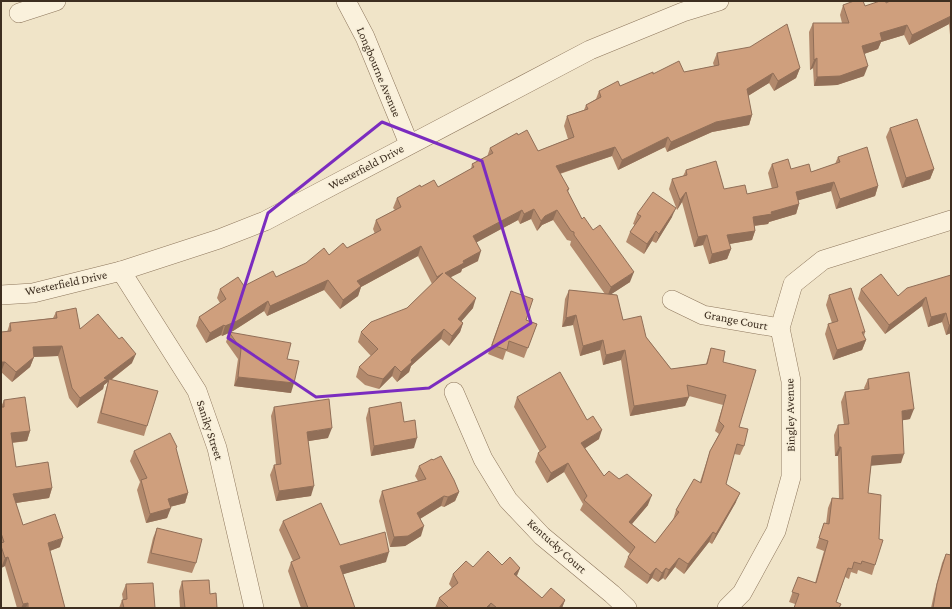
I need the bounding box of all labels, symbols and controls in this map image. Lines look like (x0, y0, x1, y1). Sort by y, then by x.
street label: Longbourne Avenue (354, 25, 404, 119)
street label: Westerfield Drive (326, 141, 406, 193)
street label: Westerfield Drive (24, 267, 108, 299)
street label: Grange Court (703, 307, 770, 333)
street label: Bingley Avenue (782, 378, 798, 452)
street label: Saniky Street (194, 398, 227, 463)
street label: Kentucky Court (525, 516, 590, 577)

